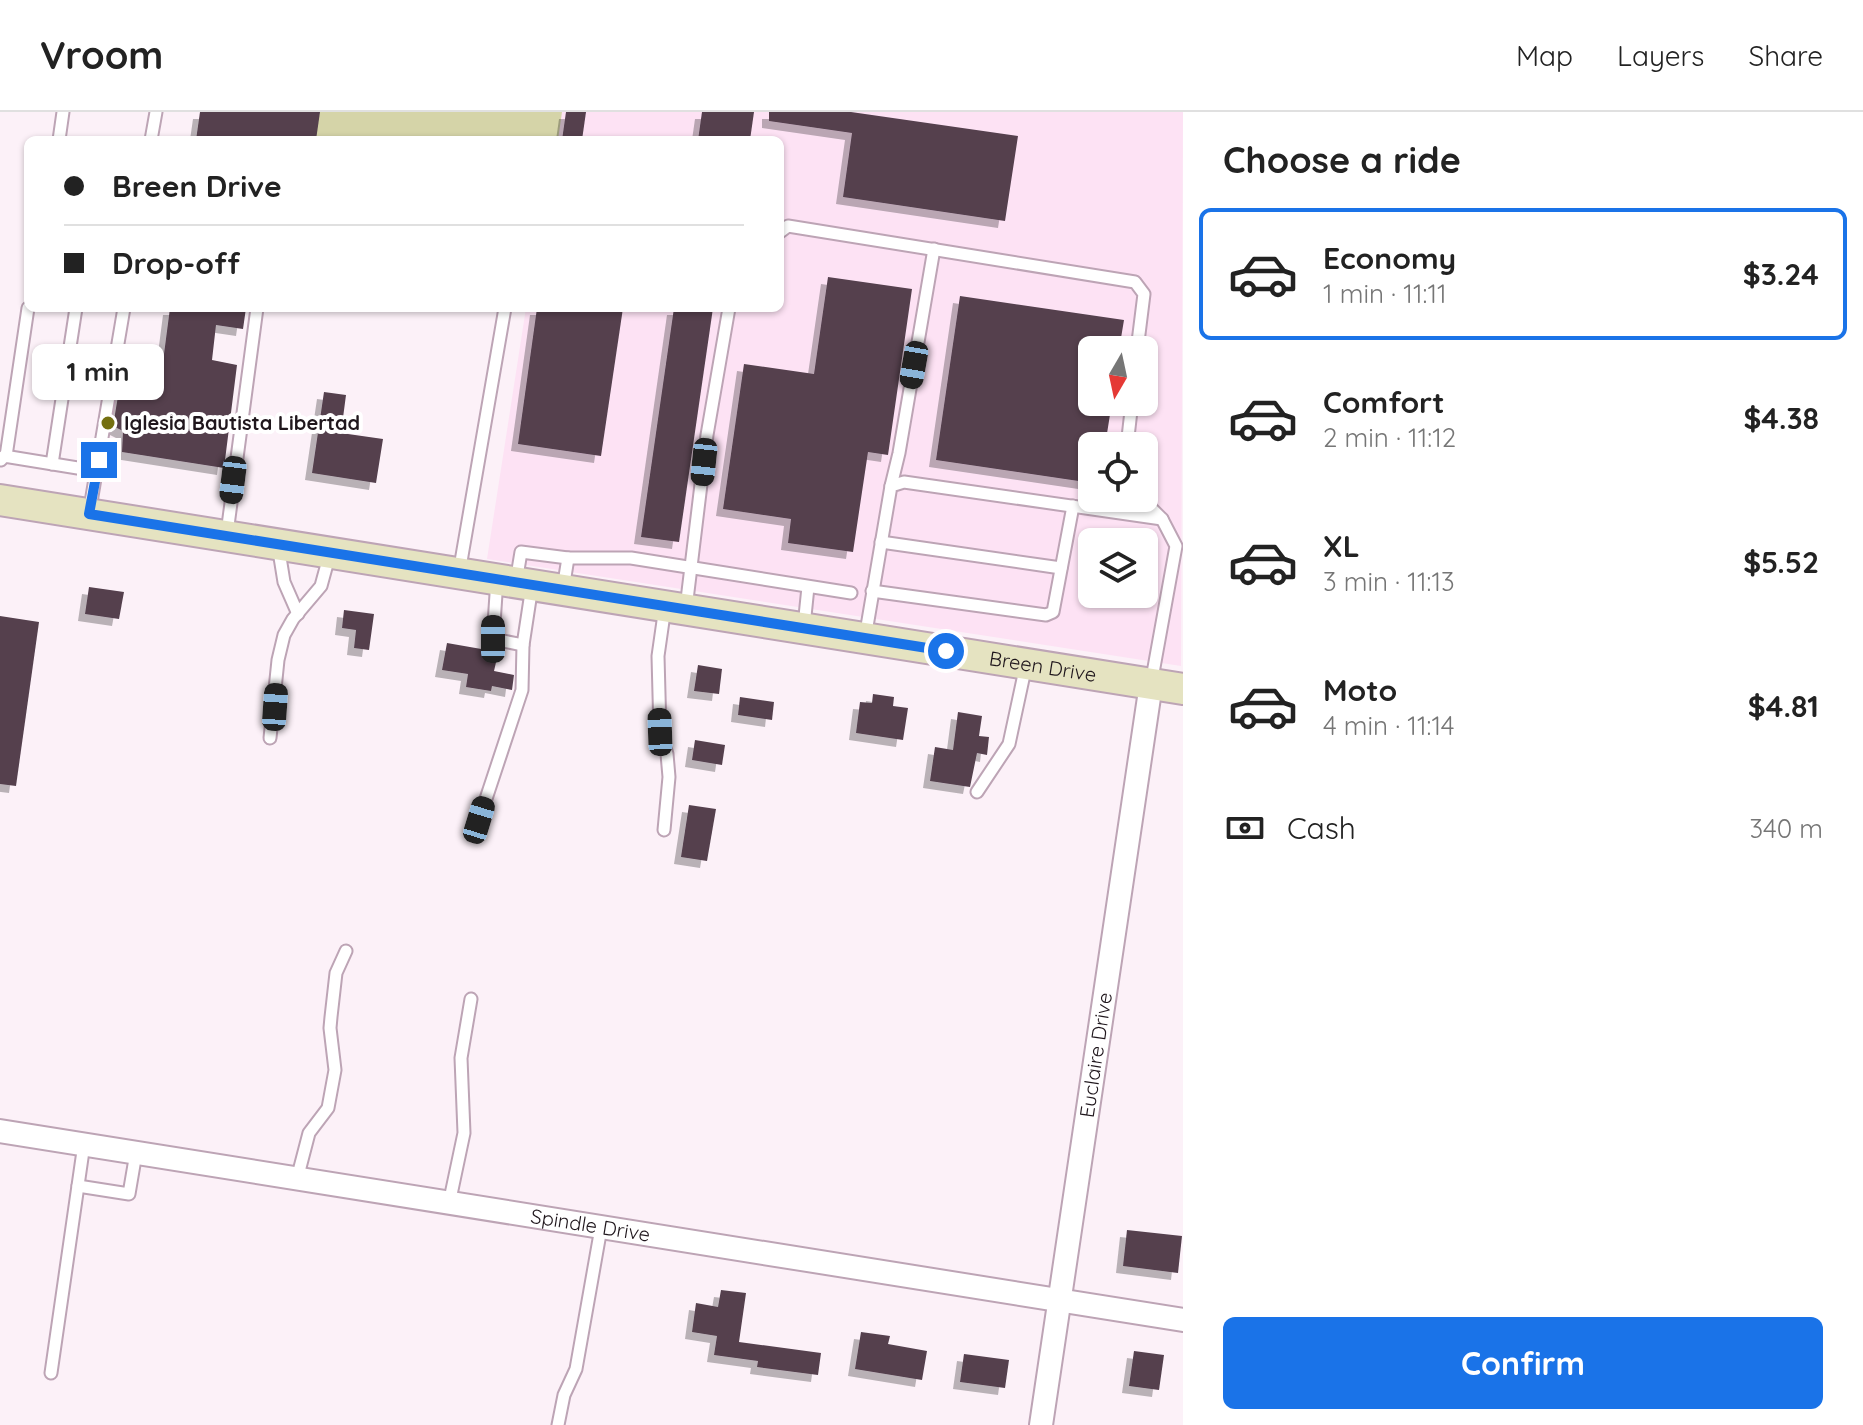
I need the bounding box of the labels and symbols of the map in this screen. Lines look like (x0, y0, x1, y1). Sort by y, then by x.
north arrow (1078, 336, 1158, 416)
car (898, 339, 930, 391)
callout: 1 min (33, 344, 165, 400)
place label: Iglesia Bautista Libertad (124, 410, 360, 435)
marker: Iglesia Bautista Libertad (99, 414, 117, 432)
car (690, 437, 718, 487)
route end (81, 442, 117, 478)
car (218, 455, 248, 505)
car (481, 615, 505, 663)
route start (928, 633, 964, 669)
street label: Breen Drive (987, 645, 1098, 687)
car (261, 682, 289, 732)
car (647, 708, 673, 756)
car (461, 794, 497, 846)
street label: Euclaire Drive (1074, 991, 1117, 1119)
street label: Spindle Drive (529, 1203, 652, 1247)

